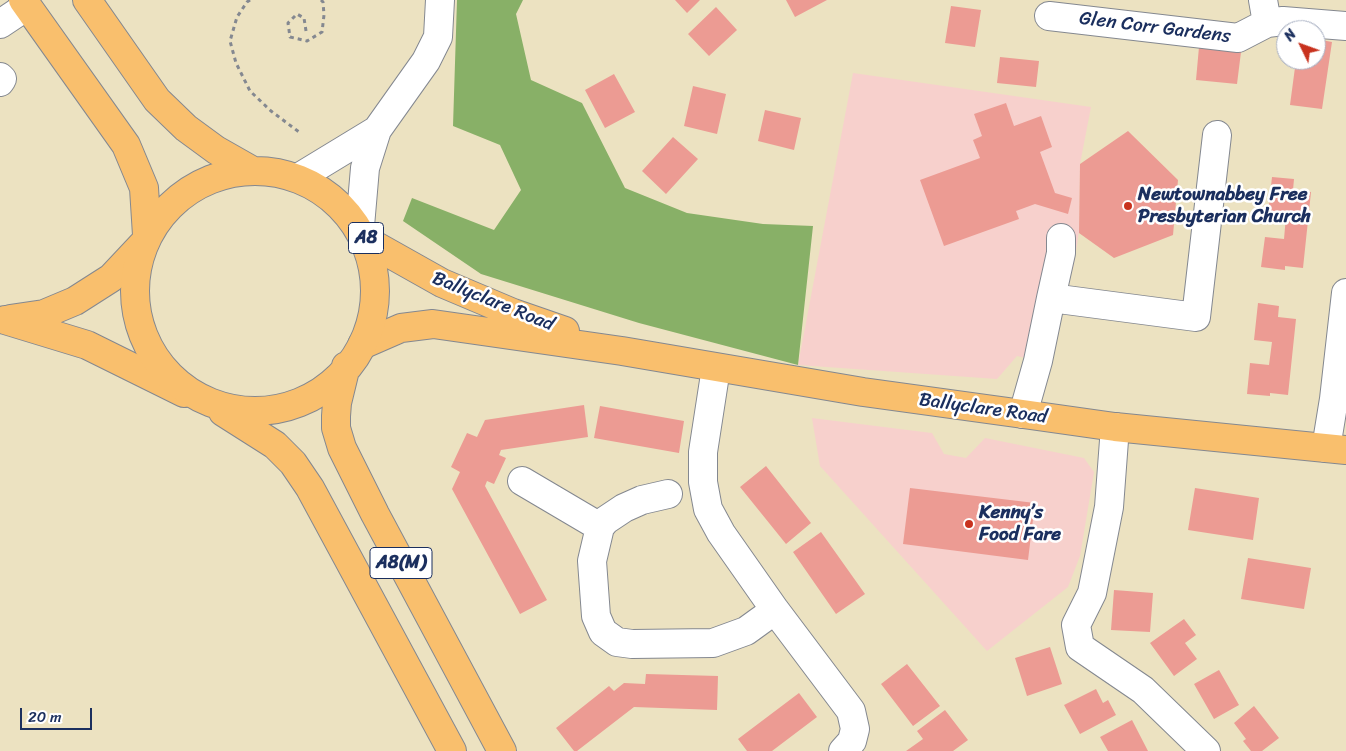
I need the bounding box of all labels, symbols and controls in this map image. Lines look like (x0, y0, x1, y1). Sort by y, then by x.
street label: Glen Corr Gardens (1078, 7, 1232, 49)
north arrow (1276, 20, 1326, 70)
text: N (1278, 23, 1303, 47)
place label: Newtownabbey Free Presbyterian Church (1138, 184, 1311, 228)
marker: Newtownabbey Free Presbyterian Church (1122, 200, 1134, 212)
road number: A8 (348, 222, 384, 254)
street label: Ballyclare Road (429, 267, 557, 337)
street label: Ballyclare Road (917, 389, 1049, 429)
place label: Kenny’s Food Fare (979, 502, 1061, 546)
marker: Kenny’s Food Fare (963, 518, 975, 530)
road number: A8(M) (370, 548, 432, 578)
scale bar (22, 698, 95, 730)
text: 20 m (28, 704, 62, 730)

